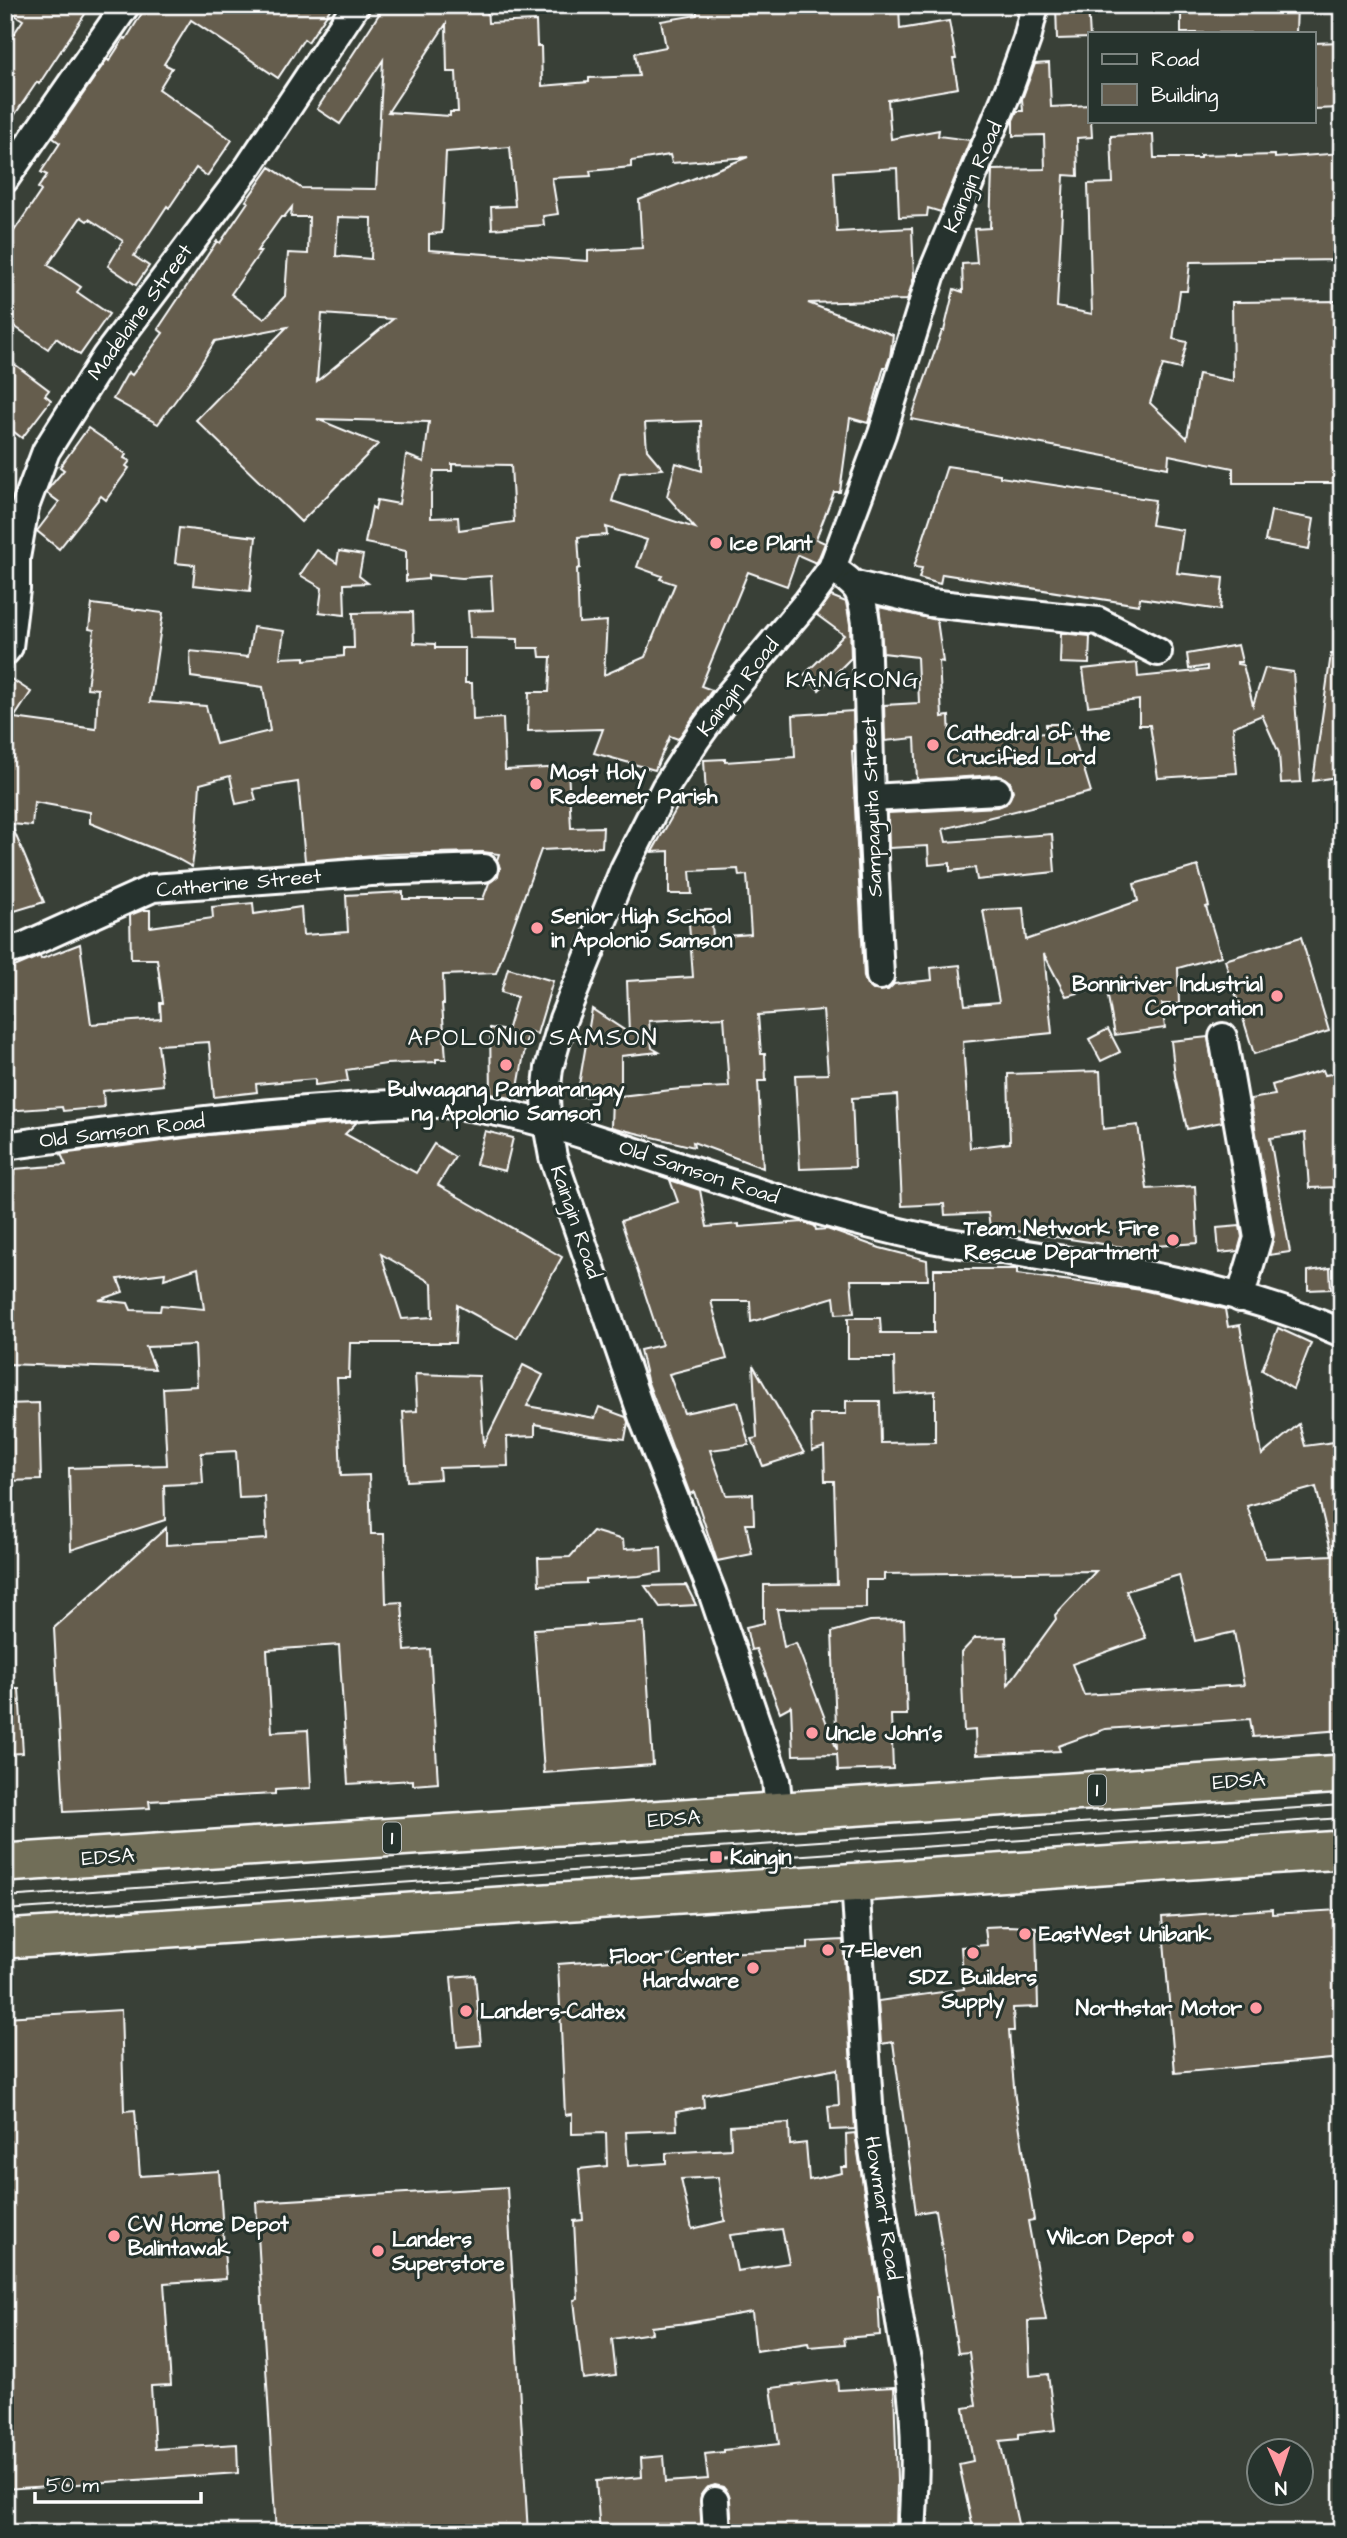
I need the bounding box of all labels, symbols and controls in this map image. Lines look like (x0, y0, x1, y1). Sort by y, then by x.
legend (1088, 32, 1316, 122)
text: Road (1151, 45, 1199, 74)
text: Building (1151, 81, 1219, 112)
street label: Kaingin Road (937, 117, 1011, 238)
street label: Madelaine Street (81, 237, 200, 386)
place label: Ice Plant (730, 529, 813, 558)
marker: Ice Plant (708, 535, 724, 551)
street label: Kaingin Road (690, 631, 788, 744)
district label: KANGKONG (786, 664, 920, 696)
street label: Sampaguita Street (854, 716, 892, 897)
place label: Cathedral of the Crucified Lord (947, 719, 1111, 772)
marker: Cathedral of the Crucified Lord (925, 737, 941, 753)
place label: Most Holy Redeemer Parish (550, 758, 718, 811)
marker: Most Holy Redeemer Parish (528, 776, 544, 792)
street label: Catherine Street (155, 861, 323, 905)
place label: Senior High School in Apolonio Samson (550, 902, 733, 956)
marker: Senior High School in Apolonio Samson (529, 920, 545, 936)
place label: Bonniriver Industrial Corporation (1072, 970, 1264, 1024)
marker: Bonniriver Industrial Corporation (1269, 988, 1285, 1004)
district label: APOLONIO SAMSON (407, 1021, 659, 1055)
marker: Bulwagang Pambarangay ng Apolonio Samson (498, 1057, 514, 1073)
place label: Bulwagang Pambarangay ng Apolonio Samson (388, 1075, 625, 1130)
street label: Old Samson Road (38, 1106, 207, 1156)
street label: Old Samson Road (615, 1132, 783, 1212)
street label: Kaingin Road (541, 1161, 609, 1283)
place label: Team Network Fire Rescue Department (963, 1214, 1160, 1268)
marker: Team Network Fire Rescue Department (1165, 1232, 1181, 1248)
place label: Uncle John's (826, 1719, 943, 1748)
marker: Uncle John's (804, 1725, 820, 1741)
street label: EDSA (1212, 1765, 1267, 1797)
road number: 1 (1088, 1774, 1106, 1806)
street label: EDSA (647, 1803, 702, 1835)
road number: 1 (383, 1822, 401, 1854)
street label: EDSA (81, 1841, 136, 1873)
place label: Kaingin (730, 1843, 792, 1874)
marker: Kaingin (708, 1849, 724, 1865)
place label: EastWest Unibank (1039, 1920, 1211, 1949)
marker: EastWest Unibank (1017, 1926, 1033, 1942)
place label: 7-Eleven (841, 1936, 922, 1965)
place label: Floor Center Hardware (609, 1942, 740, 1995)
marker: 7-Eleven (820, 1942, 836, 1958)
marker: SDZ Builders Supply (965, 1945, 981, 1961)
marker: Floor Center Hardware (745, 1960, 761, 1976)
place label: SDZ Builders Supply (908, 1963, 1038, 2019)
place label: Northstar Motor (1076, 1994, 1242, 2023)
place label: Landers-Caltex (480, 1997, 626, 2026)
marker: Northstar Motor (1248, 2000, 1264, 2016)
marker: Landers-Caltex (458, 2003, 474, 2019)
street label: Howmart Road (857, 2134, 909, 2282)
place label: CW Home Depot Balintawak (128, 2210, 289, 2263)
place label: Wilcon Depot (1046, 2223, 1175, 2253)
place label: Landers Superstore (391, 2225, 505, 2279)
marker: CW Home Depot Balintawak (106, 2228, 122, 2244)
marker: Wilcon Depot (1180, 2229, 1196, 2245)
marker: Landers Superstore (370, 2243, 386, 2259)
north arrow (1246, 2436, 1316, 2506)
scale bar (35, 2461, 201, 2505)
text: 50 m (46, 2471, 100, 2500)
text: N (1274, 2474, 1287, 2501)

